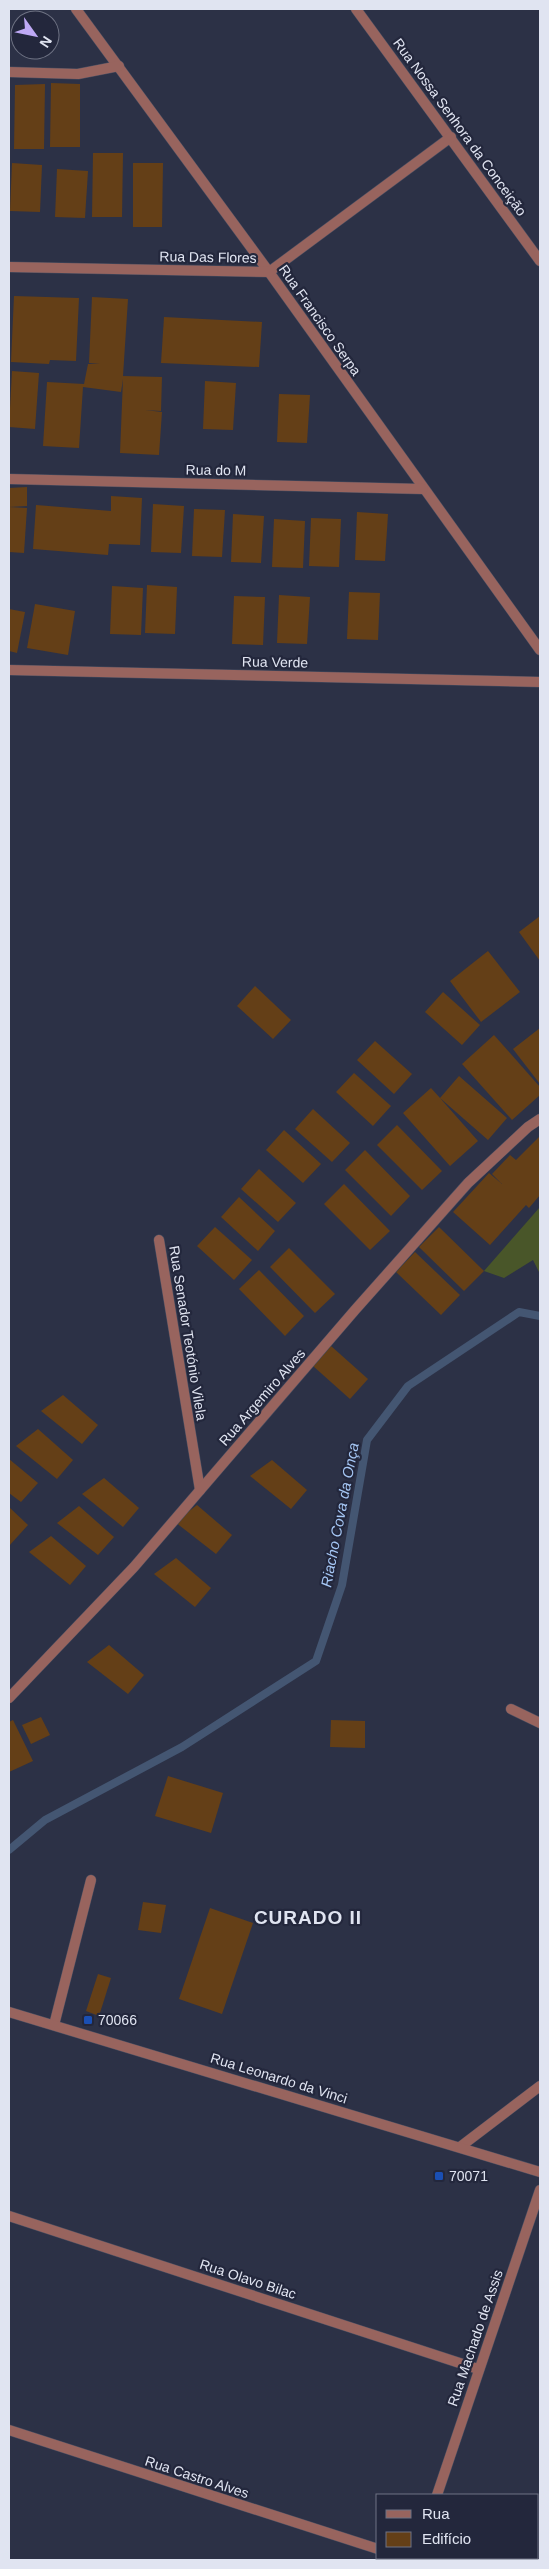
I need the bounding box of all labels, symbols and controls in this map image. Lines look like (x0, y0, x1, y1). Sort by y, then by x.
north arrow (10, 10, 60, 60)
text: N (36, 33, 55, 51)
street label: Rua Nossa Senhora da Conceição (390, 35, 530, 219)
street label: Rua Das Flores (159, 248, 257, 266)
street label: Rua Francisco Serpa (276, 262, 364, 379)
street label: Rua do M (186, 461, 246, 479)
street label: Rua Verde (242, 653, 308, 671)
street label: Rua Senador Teotónio Vilela (166, 1244, 210, 1422)
street label: Rua Argemiro Alves (216, 1345, 308, 1449)
water label: Riacho Cova da Onça (317, 1441, 362, 1589)
district label: CURADO II (254, 1907, 362, 1928)
place label: 70066 (98, 2012, 137, 2028)
marker: 70066 (82, 2014, 94, 2026)
street label: Rua Leonardo da Vinci (209, 2050, 349, 2106)
place label: 70071 (449, 2168, 488, 2184)
marker: 70071 (433, 2170, 445, 2182)
street label: Rua Olavo Bilac (198, 2256, 298, 2302)
street label: Rua Machado de Assis (444, 2268, 506, 2408)
street label: Rua Castro Alves (143, 2453, 251, 2501)
legend (376, 2494, 539, 2559)
text: Rua (422, 2505, 450, 2522)
text: Edifício (422, 2530, 471, 2547)

